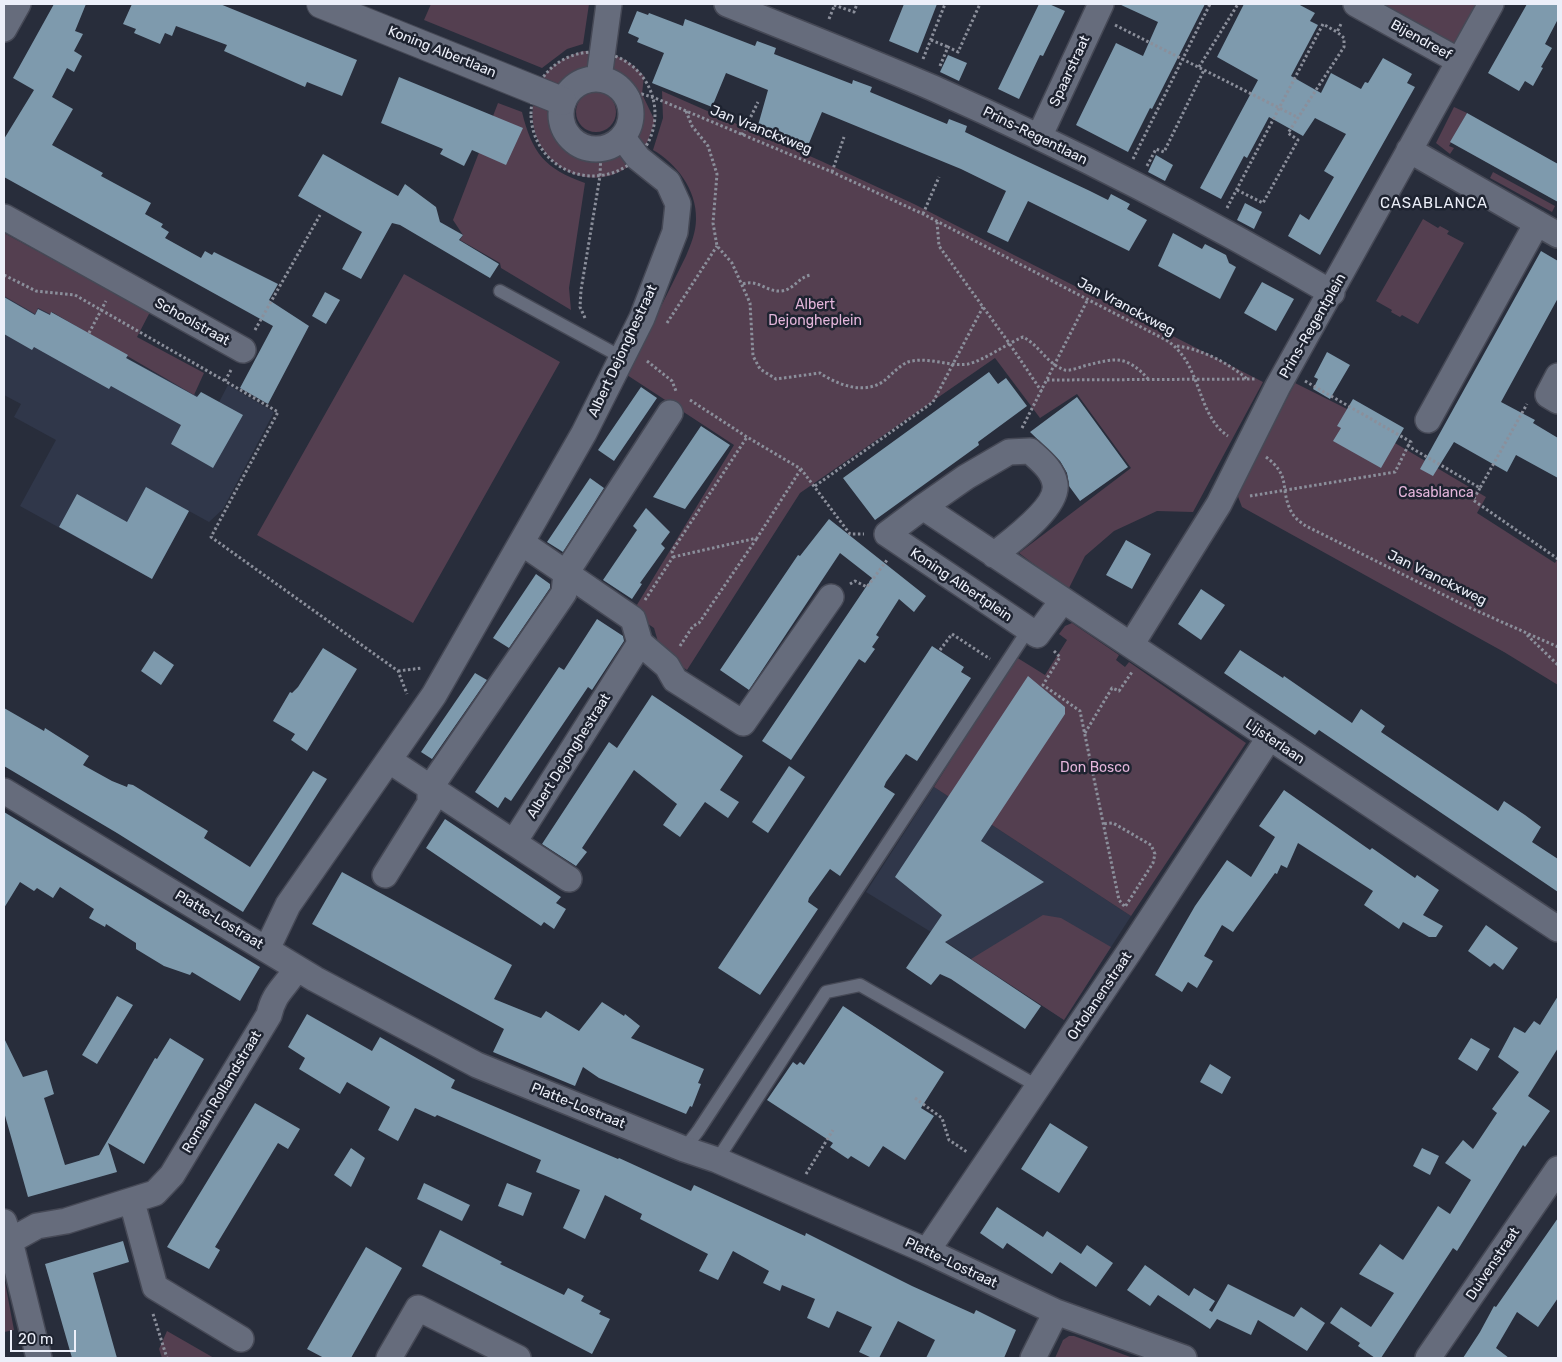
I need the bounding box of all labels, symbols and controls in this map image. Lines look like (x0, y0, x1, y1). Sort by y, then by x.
street label: Bijendreef (1388, 16, 1454, 64)
street label: Koning Albertlaan (385, 23, 499, 81)
street label: Spaarstraat (1046, 33, 1094, 109)
street label: Jan Vranckxweg (708, 102, 814, 158)
street label: Prins-Regentlaan (980, 103, 1090, 169)
district label: CASABLANCA (1379, 195, 1489, 213)
street label: Prins-Regentplein (1276, 271, 1350, 381)
street label: Jan Vranckxweg (1074, 274, 1178, 340)
street label: Albert Dejonghestraat (585, 282, 661, 420)
street label: Schoolstraat (152, 295, 232, 349)
park label: Albert Dejongheplein (768, 297, 862, 330)
park label: Casablanca (1398, 485, 1474, 501)
street label: Koning Albertplein (907, 545, 1015, 625)
street label: Jan Vranckxweg (1385, 547, 1489, 609)
street label: Albert Dejonghestraat (524, 690, 614, 822)
street label: Lijsterlaan (1242, 716, 1308, 768)
park label: Don Bosco (1060, 760, 1130, 776)
street label: Platte-Lostraat (172, 887, 266, 953)
street label: Ortolanenstraat (1064, 949, 1136, 1043)
street label: Romain Rollandstraat (179, 1028, 265, 1156)
street label: Platte-Lostraat (529, 1079, 627, 1133)
street label: Duivenstraat (1463, 1225, 1523, 1303)
street label: Platte-Lostraat (902, 1234, 1000, 1292)
scale bar (12, 1320, 79, 1352)
text: 20 m (18, 1330, 53, 1348)

